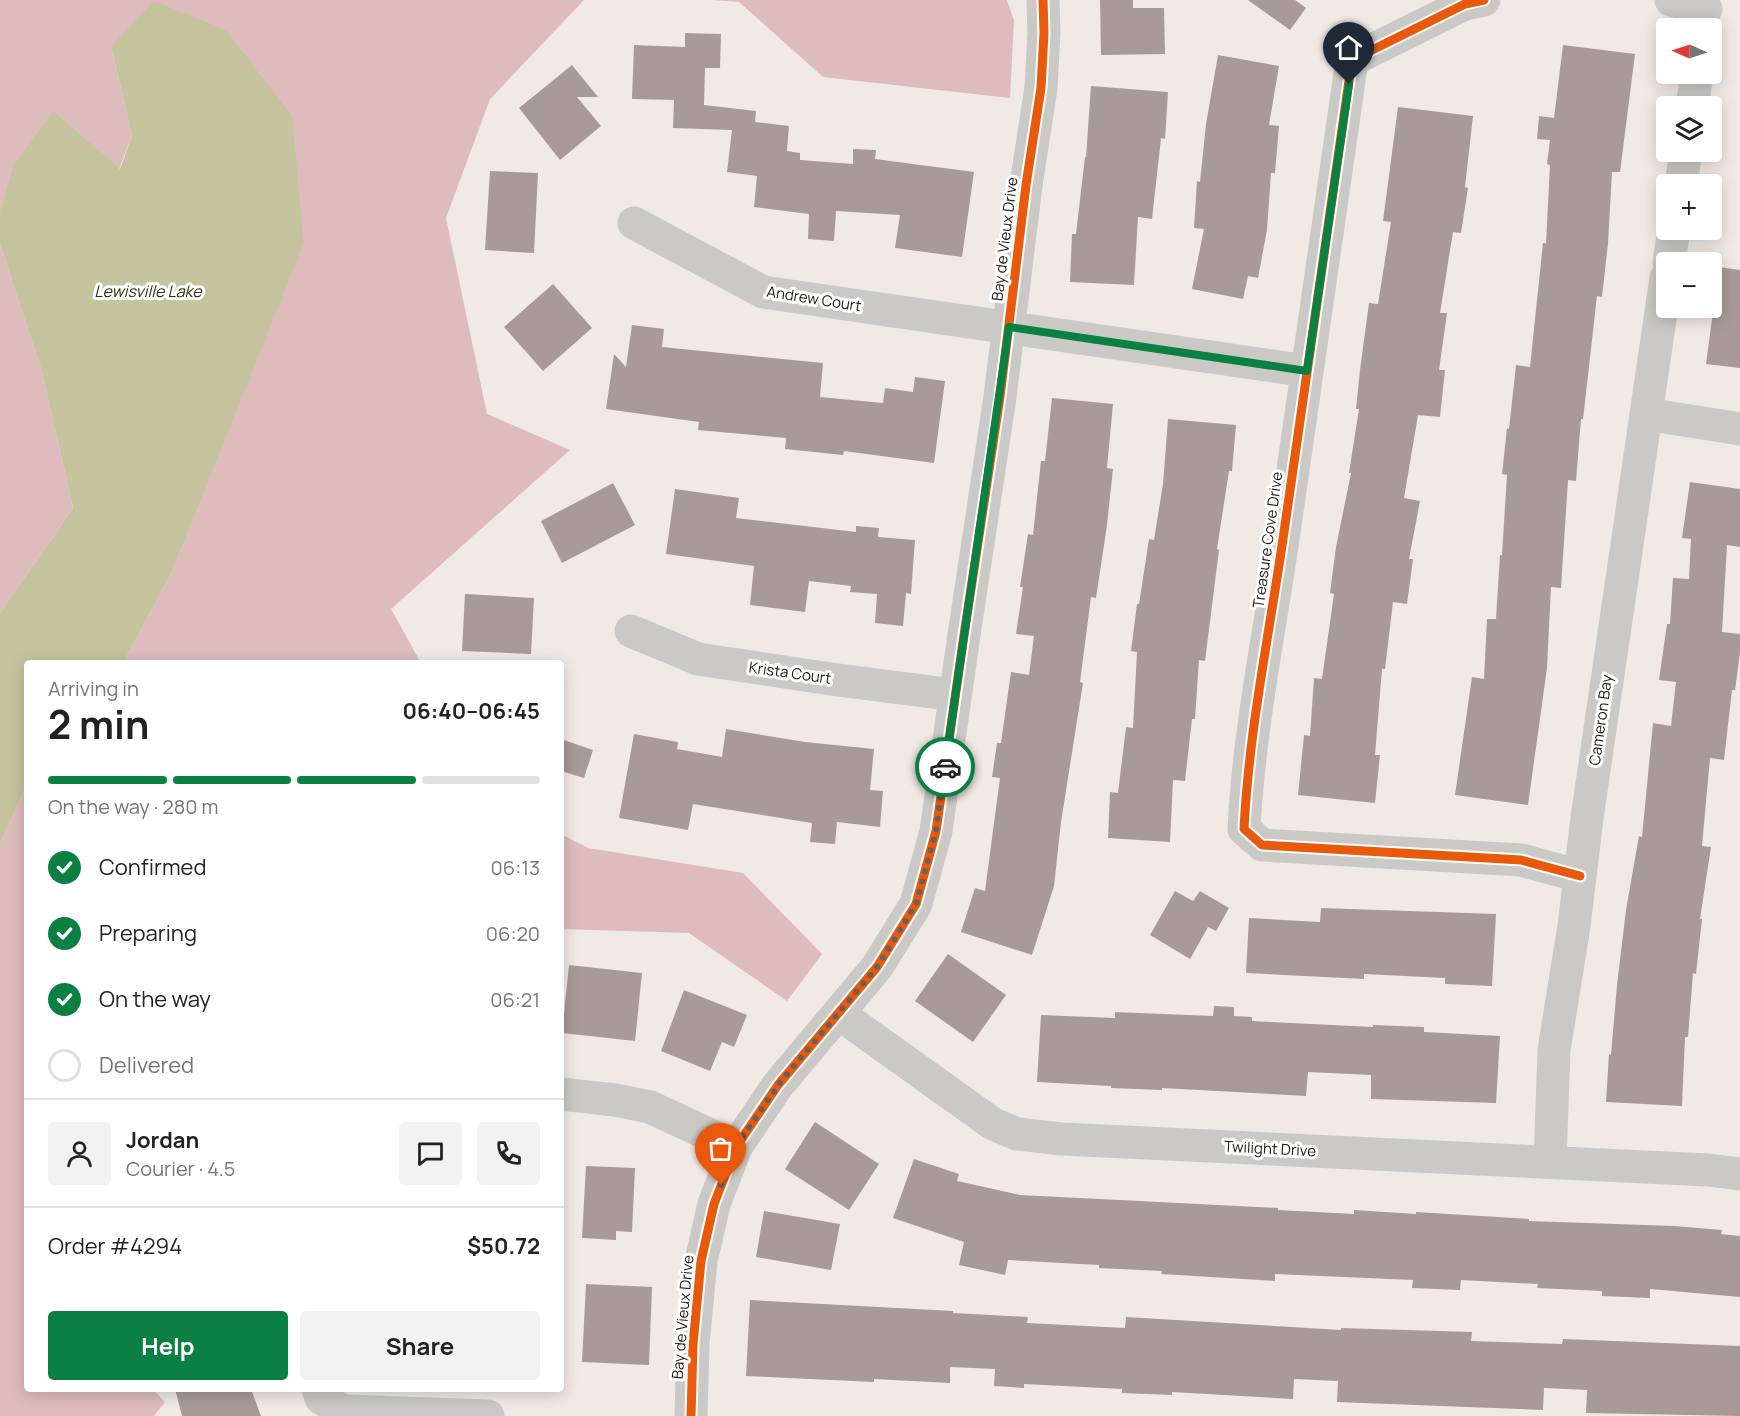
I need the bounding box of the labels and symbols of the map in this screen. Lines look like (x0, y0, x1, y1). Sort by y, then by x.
north arrow (1656, 18, 1722, 84)
pin (1323, 22, 1374, 84)
street label: Bay de Vieux Drive (986, 176, 1023, 302)
water label: Lewisville Lake (94, 280, 203, 302)
street label: Andrew Court (765, 281, 863, 316)
street label: Treasure Cove Drive (1248, 470, 1288, 610)
street label: Krista Court (748, 656, 833, 689)
street label: Cameron Bay (1584, 673, 1617, 767)
courier (915, 737, 975, 797)
pin (695, 1123, 746, 1185)
street label: Twilight Drive (1224, 1136, 1317, 1161)
street label: Bay de Vieux Drive (667, 1254, 698, 1380)

